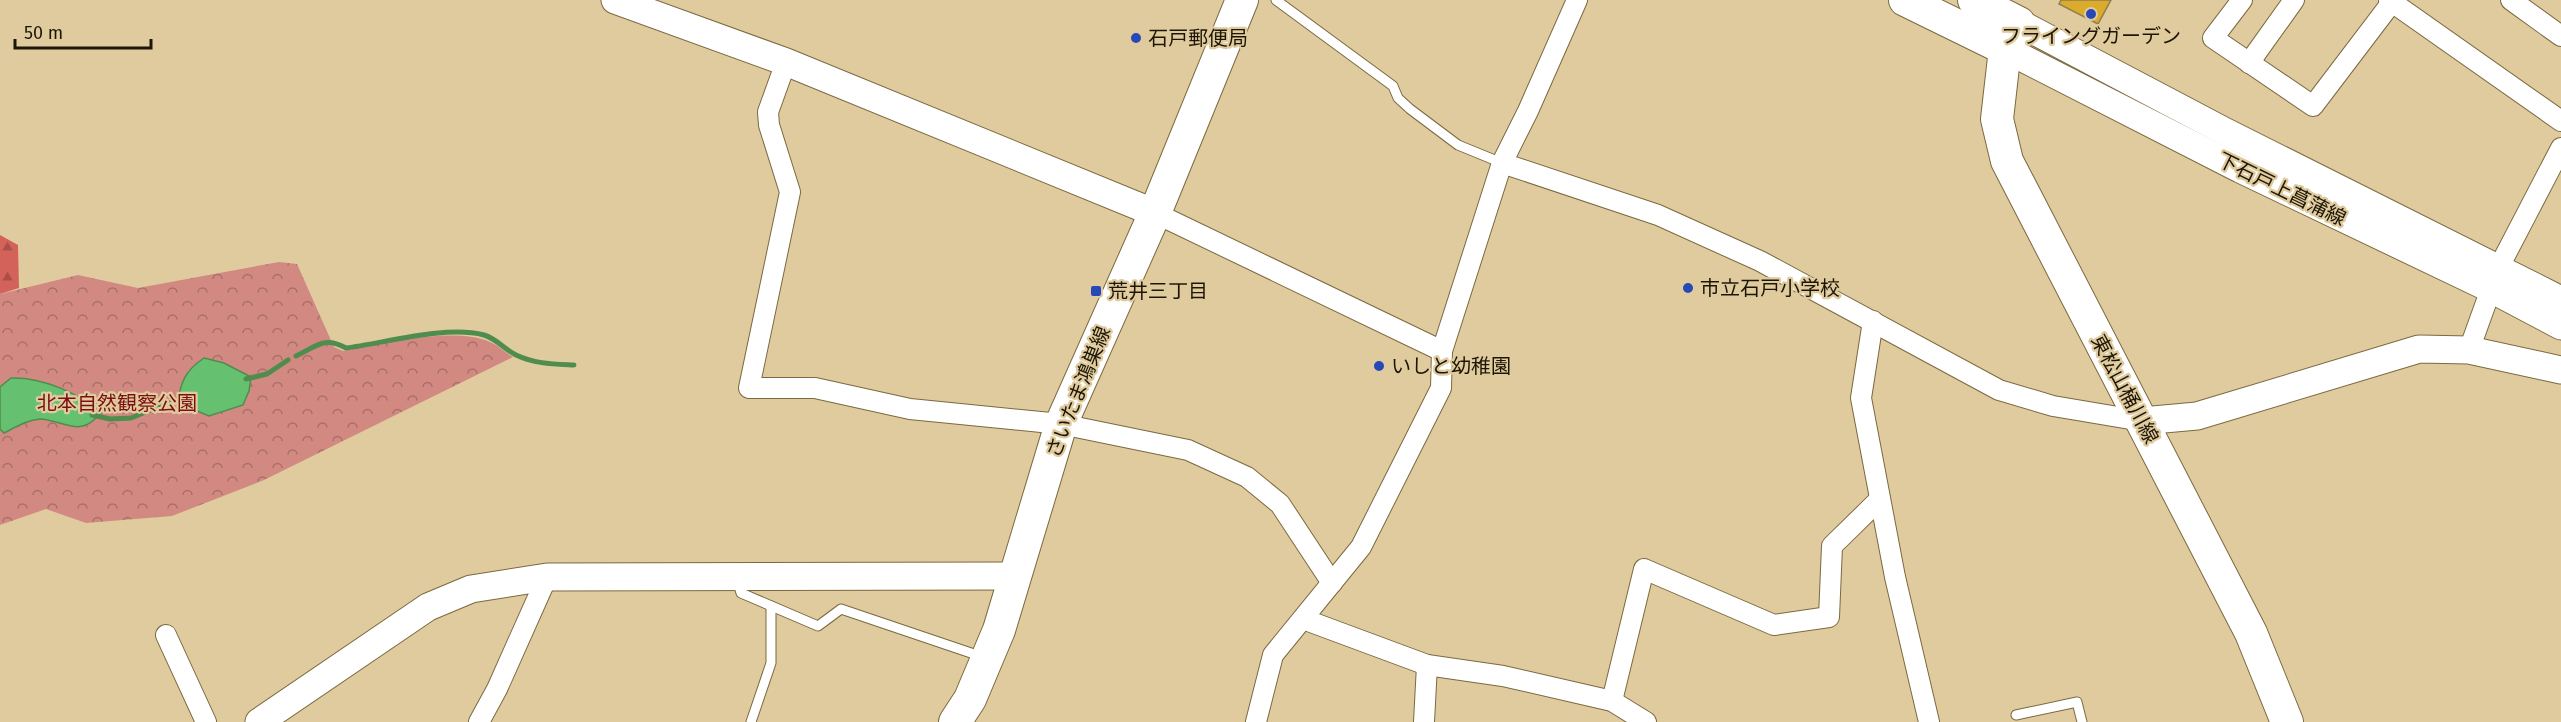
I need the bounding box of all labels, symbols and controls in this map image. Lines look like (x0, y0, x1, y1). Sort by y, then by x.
marker: フライングガーデン (2084, 7, 2098, 21)
scale bar (15, 12, 152, 50)
text: 50 m (24, 22, 63, 44)
place label: フライングガーデン (2001, 24, 2181, 48)
place label: 石戸郵便局 (1148, 26, 1248, 50)
marker: 石戸郵便局 (1129, 31, 1143, 45)
street label: 下石戸上菖蒲線 (2214, 148, 2350, 230)
place label: 市立石戸小学校 (1700, 276, 1840, 300)
place label: 荒井三丁目 (1108, 279, 1208, 303)
marker: 市立石戸小学校 (1681, 281, 1695, 295)
marker: 荒井三丁目 (1089, 284, 1103, 298)
street label: さいたま鴻巣線 (1041, 323, 1115, 461)
street label: 東松山桶川線 (2086, 330, 2164, 448)
place label: いしと幼稚園 (1391, 354, 1511, 378)
marker: いしと幼稚園 (1372, 359, 1386, 373)
park label: 北本自然観察公園 (37, 391, 197, 415)

